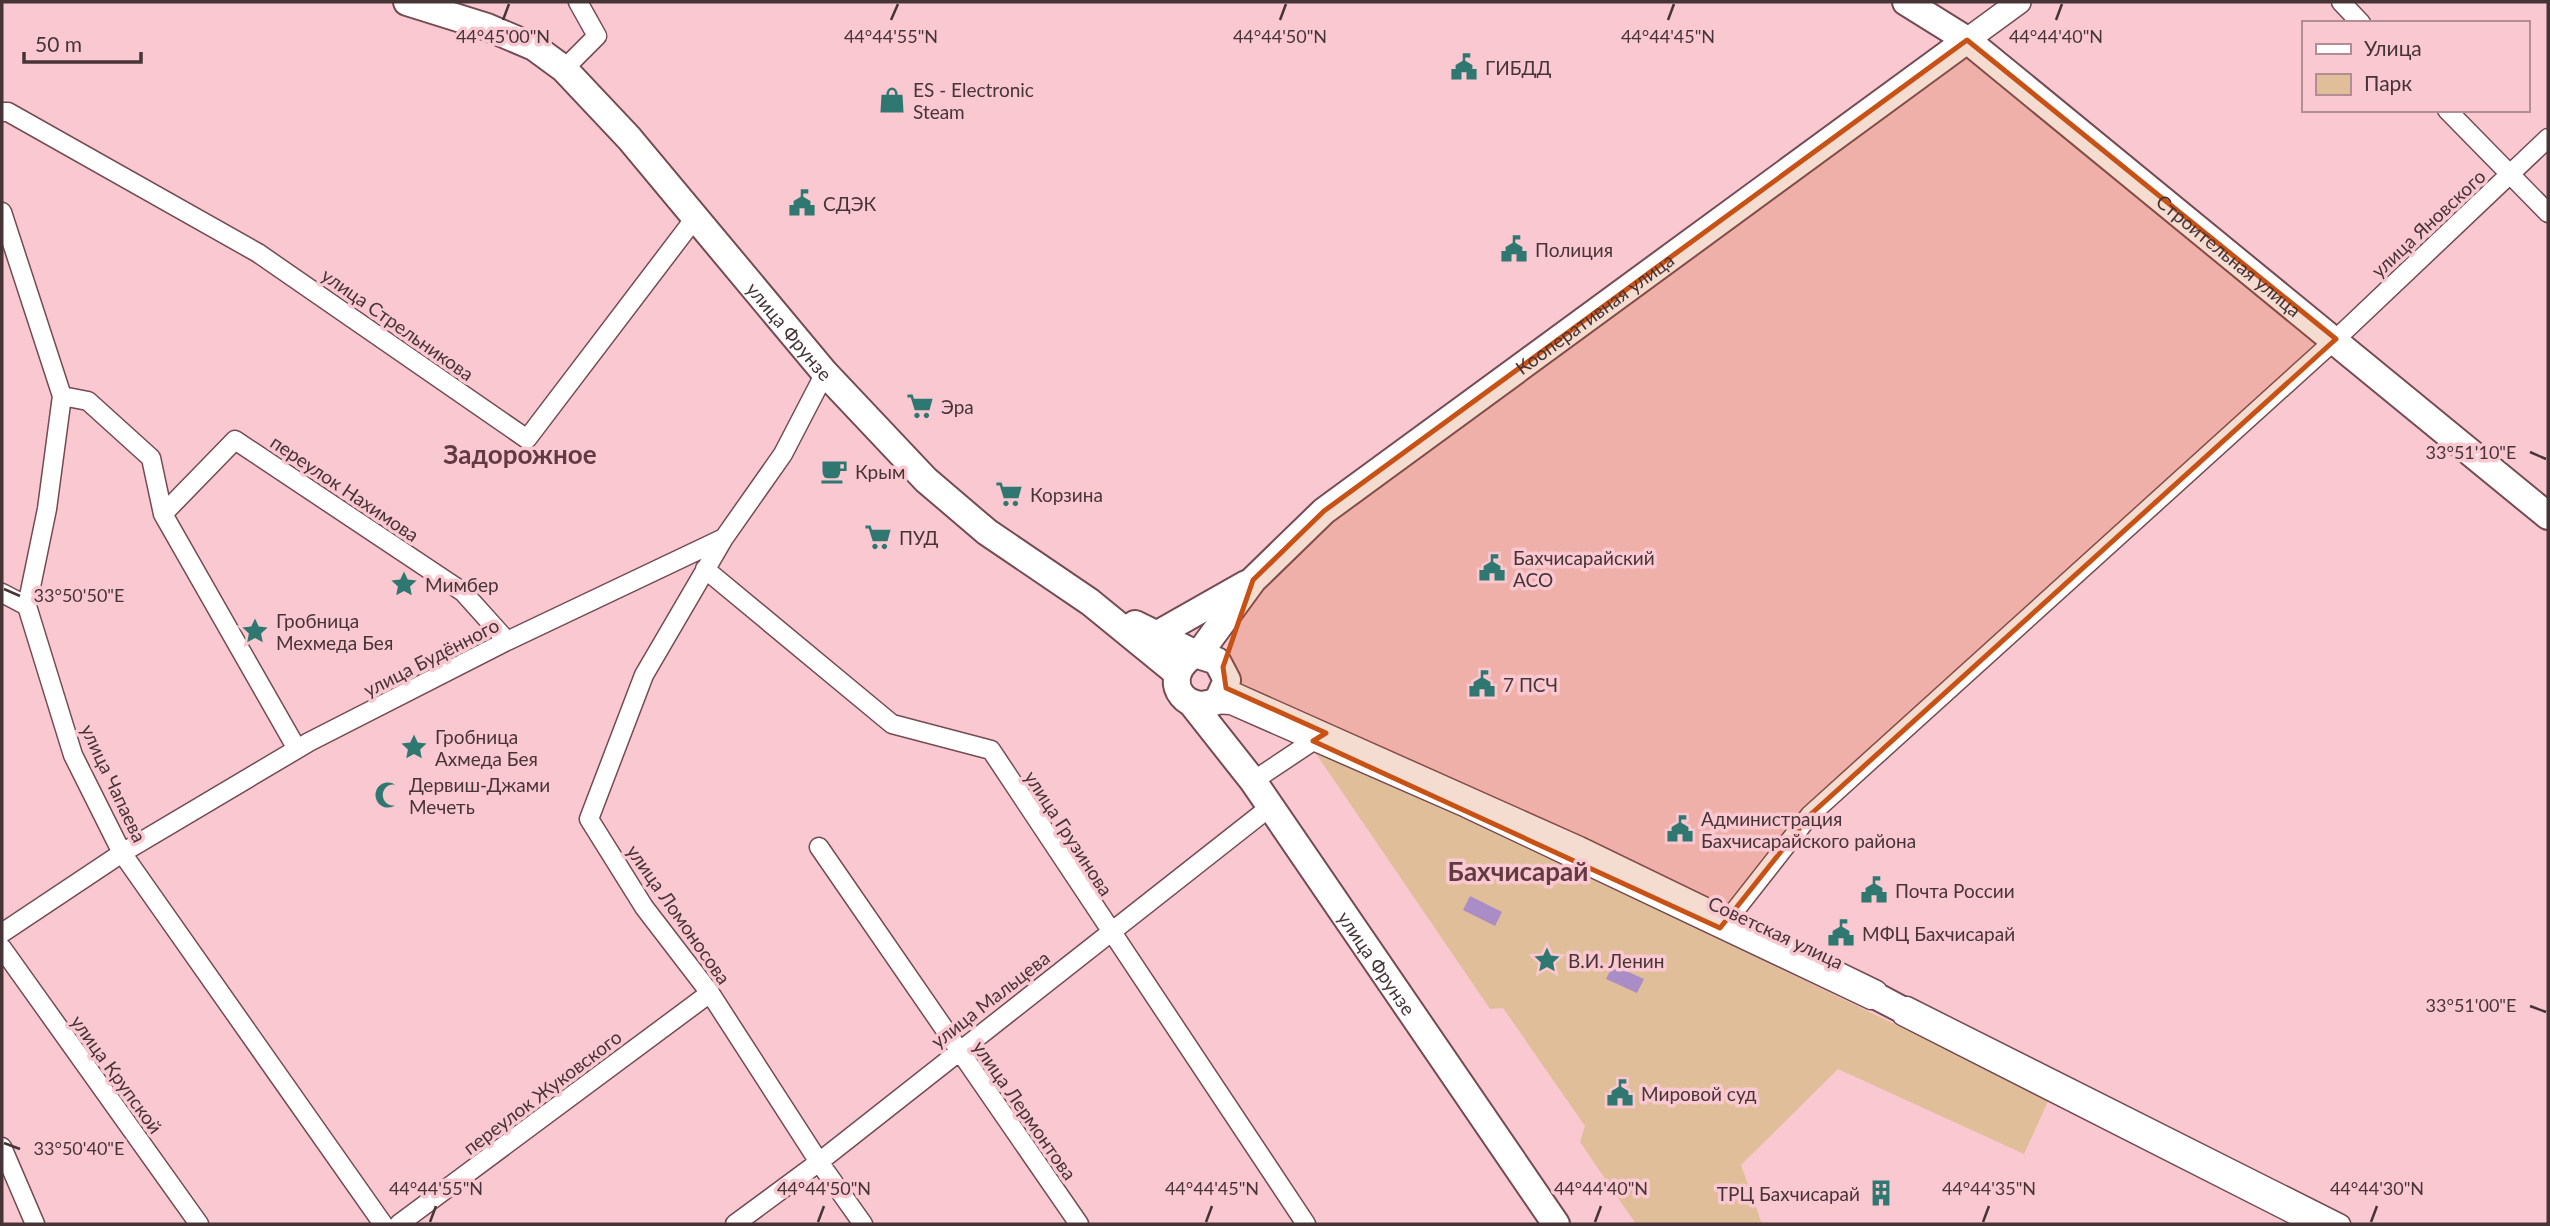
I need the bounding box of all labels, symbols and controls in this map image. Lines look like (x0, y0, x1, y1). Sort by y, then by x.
scale bar (24, 21, 142, 65)
legend (2302, 21, 2529, 112)
text: 44°45'00"N (456, 25, 550, 47)
text: 44°44'55"N (844, 25, 938, 47)
text: 44°44'50"N (1233, 25, 1327, 47)
text: 44°44'45"N (1621, 25, 1715, 47)
text: 44°44'40"N (2009, 25, 2103, 47)
text: 50 m (35, 31, 82, 56)
text: Улица (2364, 35, 2422, 60)
public building icon: ГИБДД (1449, 52, 1479, 82)
place label: ГИБДД (1485, 56, 1551, 79)
text: Парк (2364, 70, 2412, 95)
place label: ES - Electronic Steam (913, 78, 1034, 123)
shop icon: ES - Electronic Steam (877, 85, 907, 115)
street label: улица Яновского (2366, 164, 2490, 282)
public building icon: СДЭК (787, 188, 817, 218)
street label: Строительная улица (2152, 189, 2306, 321)
place label: СДЭК (823, 192, 876, 215)
public building icon: Полиция (1499, 234, 1529, 264)
place label: Полиция (1535, 238, 1613, 261)
street label: Кооперативная улица (1511, 247, 1678, 379)
street label: улица Стрельникова (318, 263, 478, 385)
street label: улица Фрунзе (742, 277, 837, 385)
supermarket icon: Эра (905, 391, 935, 421)
place label: Эра (941, 395, 974, 418)
street label: переулок Нахимова (267, 430, 423, 546)
district label: Задорожное (443, 438, 597, 470)
text: 33°51'10"E (2426, 441, 2516, 463)
cafe icon: Крым (819, 456, 849, 486)
place label: Крым (855, 460, 905, 483)
supermarket icon: Корзина (994, 479, 1024, 509)
place label: Корзина (1030, 483, 1103, 506)
supermarket icon: ПУД (863, 522, 893, 552)
place label: ПУД (899, 526, 939, 549)
place label: Бахчисарайский АСО (1513, 546, 1655, 591)
public building icon: Бахчисарайский АСО (1477, 553, 1507, 583)
place icon: Мимбер (389, 569, 419, 599)
place label: Мимбер (425, 573, 499, 596)
text: 33°50'50"E (34, 584, 124, 606)
place label: Гробница Мехмеда Бея (276, 609, 393, 654)
street label: улица Будённого (359, 613, 503, 701)
place icon: Гробница Мехмеда Бея (240, 616, 270, 646)
public building icon: 7 ПСЧ (1467, 669, 1497, 699)
place label: 7 ПСЧ (1503, 673, 1558, 696)
street label: улица Чапаева (77, 720, 151, 846)
place label: Гробница Ахмеда Бея (435, 725, 538, 770)
place icon: Гробница Ахмеда Бея (399, 732, 429, 762)
street label: улица Грузинова (1020, 766, 1118, 900)
place label: Дервиш-Джами Мечеть (409, 773, 550, 818)
mosque icon: Дервиш-Джами Мечеть (373, 780, 403, 810)
place label: Администрация Бахчисарайского района (1701, 807, 1916, 852)
public building icon: Администрация Бахчисарайского района (1665, 814, 1695, 844)
street label: улица Ломоносова (622, 840, 736, 988)
district label: Бахчисарай (1448, 855, 1588, 887)
public building icon: Почта России (1859, 875, 1889, 905)
place label: Почта России (1895, 879, 2015, 902)
street label: Советская улица (1705, 891, 1847, 973)
street label: улица Фрунзе (1334, 906, 1421, 1019)
public building icon: МФЦ Бахчисарай (1826, 918, 1856, 948)
place label: МФЦ Бахчисарай (1862, 922, 2015, 945)
place icon: В.И. Ленин (1532, 945, 1562, 975)
street label: улица Мальцева (926, 946, 1054, 1052)
place label: В.И. Ленин (1568, 949, 1664, 972)
text: 33°51'00"E (2426, 994, 2516, 1016)
street label: улица Крупской (66, 1010, 168, 1138)
street label: переулок Жуковского (458, 1025, 626, 1159)
street label: улица Лермонтова (968, 1036, 1082, 1184)
public building icon: Мировой суд (1605, 1078, 1635, 1108)
place label: Мировой суд (1641, 1082, 1757, 1105)
text: 33°50'40"E (34, 1137, 124, 1159)
text: 44°44'55"N (389, 1177, 483, 1199)
text: 44°44'50"N (777, 1177, 871, 1199)
text: 44°44'45"N (1165, 1177, 1259, 1199)
text: 44°44'40"N (1554, 1177, 1648, 1199)
text: 44°44'35"N (1942, 1177, 2036, 1199)
text: 44°44'30"N (2330, 1177, 2424, 1199)
building icon: ТРЦ Бахчисарай (1866, 1178, 1896, 1208)
place label: ТРЦ Бахчисарай (1717, 1182, 1860, 1205)

